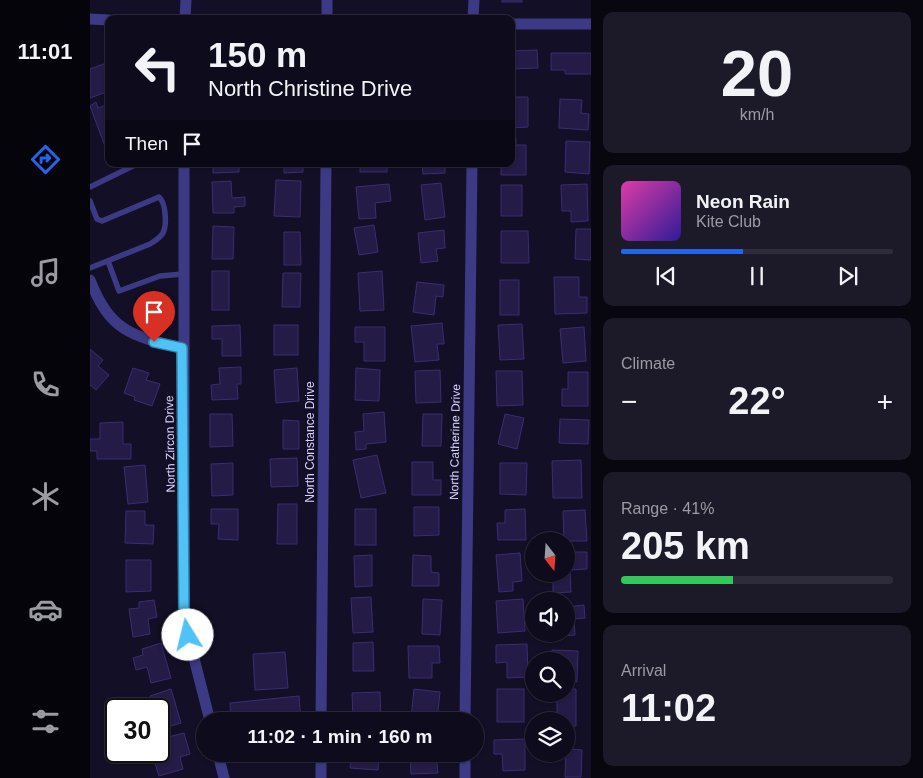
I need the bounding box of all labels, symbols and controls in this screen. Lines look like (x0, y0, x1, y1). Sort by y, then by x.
icon: left (125, 35, 190, 100)
text: 150 m (208, 35, 307, 74)
text: 20 (721, 37, 793, 110)
text: 11:01 (17, 39, 73, 64)
text: North Christine Drive (208, 76, 412, 101)
text: km/h (740, 106, 774, 123)
icon: arrive (178, 130, 206, 158)
text: Then (125, 133, 168, 154)
icon: directions (28, 142, 63, 177)
text: Neon Rain (696, 191, 790, 212)
text: Kite Club (696, 213, 761, 230)
icon: music (28, 255, 63, 290)
icon: previous (652, 262, 680, 290)
icon: pause (743, 262, 771, 290)
icon: next (834, 262, 862, 290)
pin (133, 291, 175, 342)
icon: arrive (140, 298, 168, 326)
text: Climate (621, 355, 675, 372)
icon: phone (28, 367, 63, 402)
text: 22° (728, 380, 786, 422)
street label: North Constance Drive (303, 381, 317, 503)
street label: North Catherine Drive (447, 384, 463, 500)
text: − (621, 386, 637, 417)
text: + (877, 386, 893, 417)
street label: North Zircon Drive (162, 395, 178, 493)
icon: climate (28, 479, 63, 514)
text: Range · 41% (621, 500, 714, 517)
text: 205 km (621, 525, 750, 567)
north arrow (525, 532, 575, 582)
map controls (525, 532, 575, 762)
icon: car (28, 592, 63, 627)
button: sound (525, 592, 575, 642)
position arrow (161, 608, 213, 660)
button: search (525, 652, 575, 702)
text: Arrival (621, 662, 666, 679)
text: 11:02 (621, 687, 716, 729)
speed limit sign: 30 (105, 698, 170, 763)
icon: filters (28, 704, 63, 739)
button: layers (525, 712, 575, 762)
text: 11:02 · 1 min · 160 m (248, 726, 432, 747)

